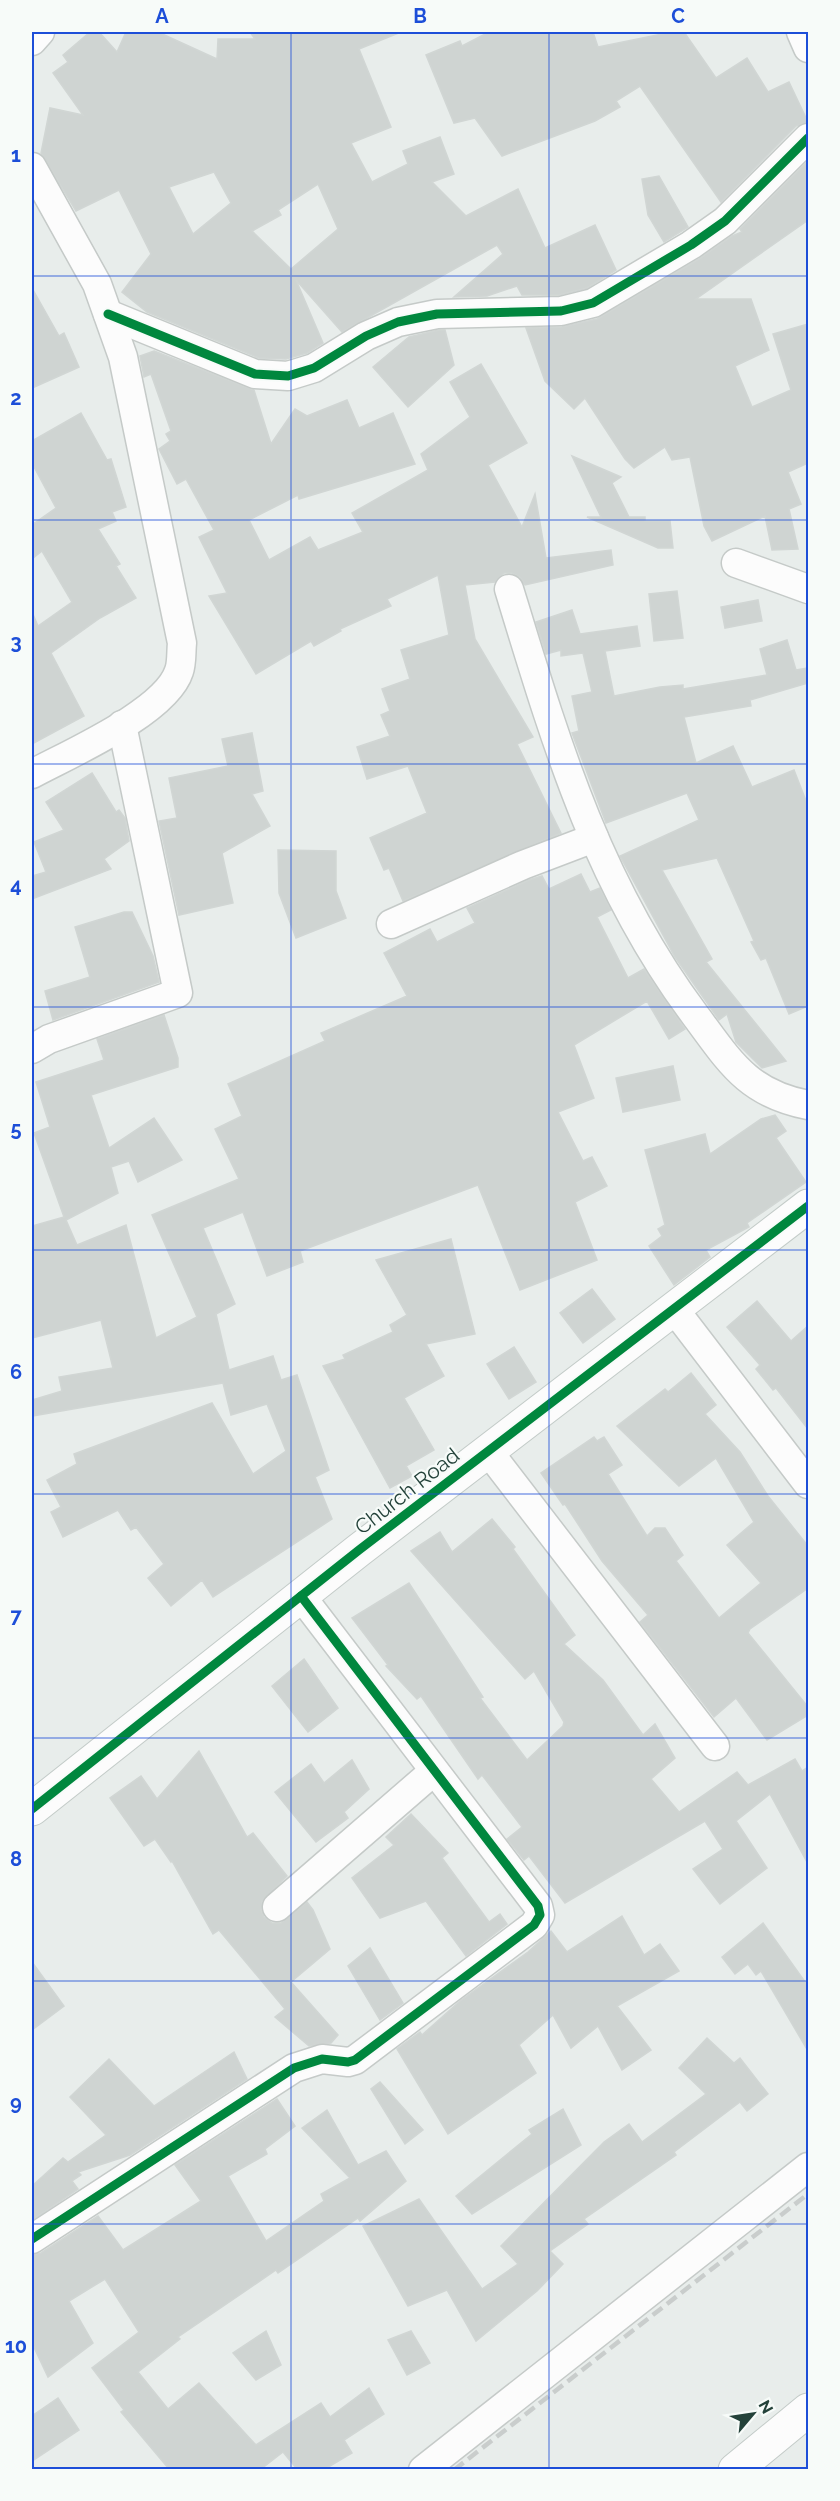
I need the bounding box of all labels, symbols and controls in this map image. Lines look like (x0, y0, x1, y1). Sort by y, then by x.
text: A (155, 4, 169, 28)
text: B (413, 4, 427, 28)
text: C (671, 4, 685, 28)
text: 1 (11, 143, 21, 167)
text: 2 (10, 386, 22, 410)
text: 3 (10, 630, 22, 654)
text: 4 (10, 873, 22, 897)
text: 5 (10, 1117, 22, 1141)
text: 6 (10, 1360, 22, 1384)
street label: Church Road (350, 1442, 464, 1540)
text: 7 (10, 1604, 22, 1628)
text: 8 (10, 1847, 22, 1871)
text: 9 (10, 2091, 22, 2115)
text: 10 (5, 2334, 27, 2358)
north arrow (723, 2384, 783, 2444)
text: N (754, 2397, 777, 2417)

